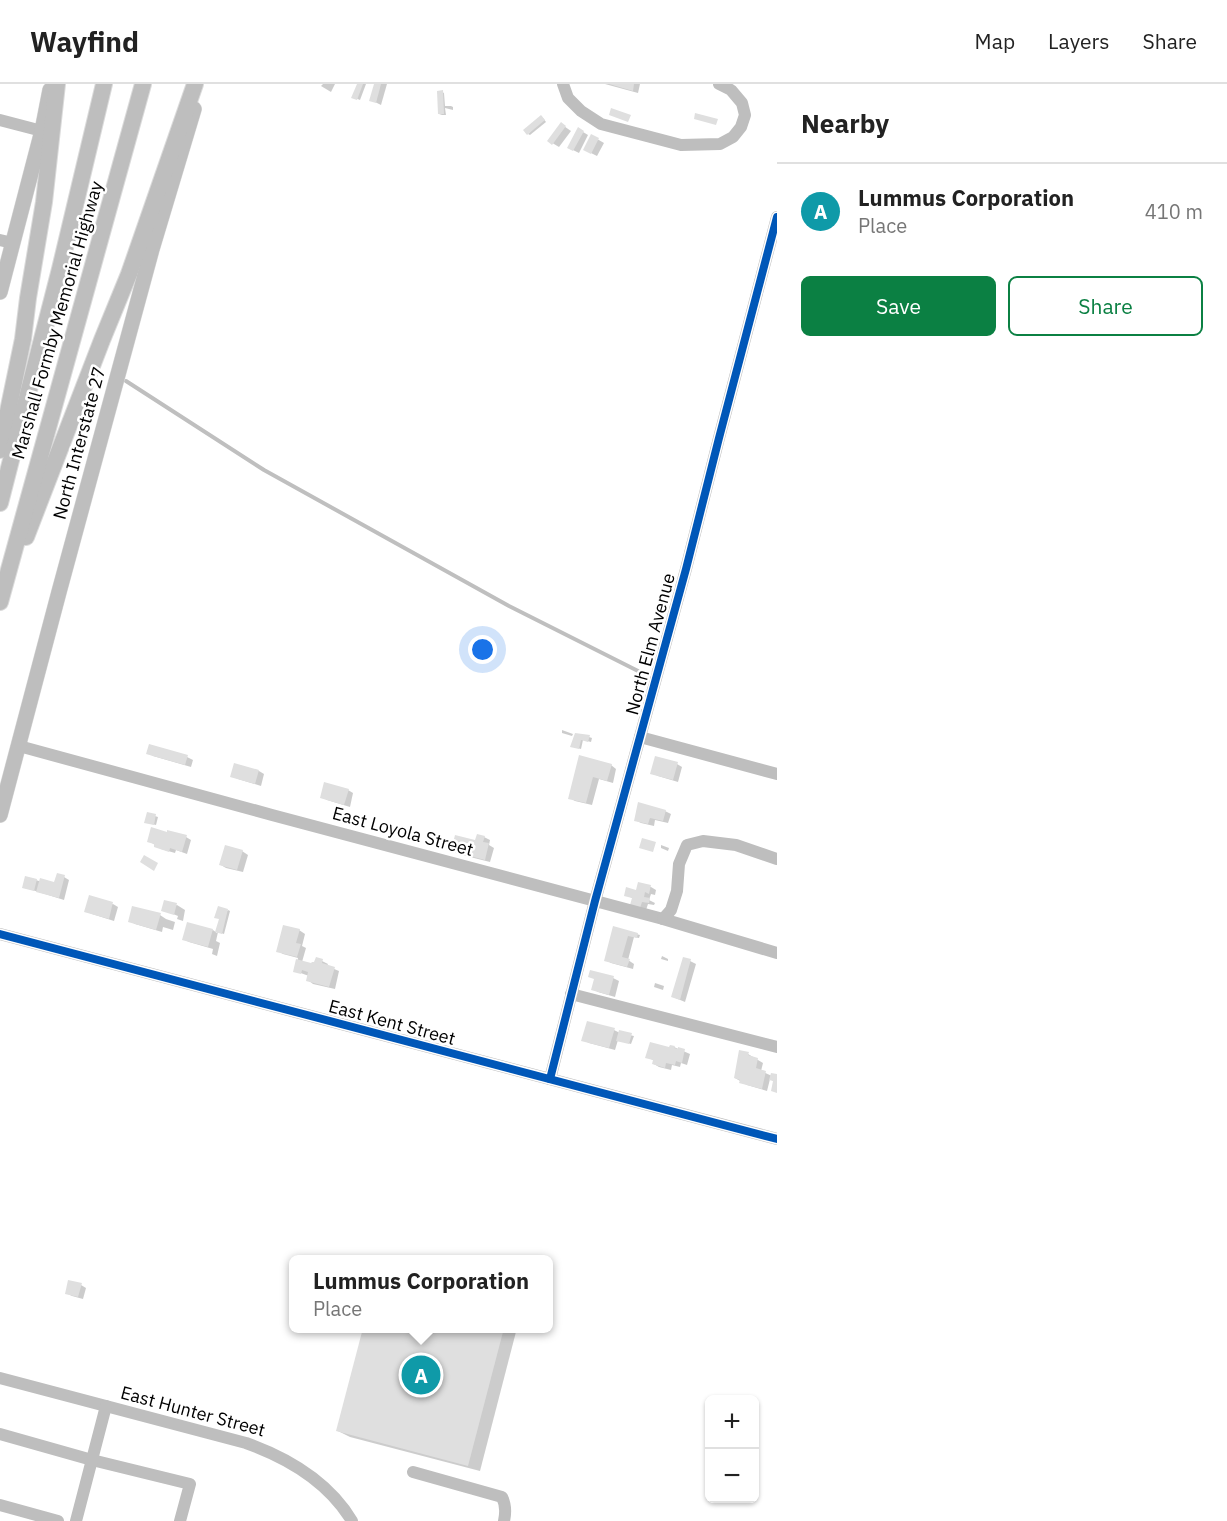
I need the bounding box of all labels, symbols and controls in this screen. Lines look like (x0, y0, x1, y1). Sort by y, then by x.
text: Wayfind (30, 23, 139, 60)
text: Map (975, 27, 1015, 55)
text: Layers (1048, 27, 1110, 55)
text: Share (1143, 27, 1197, 55)
text: Nearby (801, 106, 889, 140)
street label: Marshall Formby Memorial Highway (6, 178, 108, 462)
text: Lummus Corporation (858, 183, 1074, 212)
text: A (814, 198, 827, 225)
text: 410 m (1145, 198, 1203, 225)
text: Place (858, 212, 907, 239)
button: Save (801, 276, 996, 336)
button: Share (1008, 276, 1203, 336)
street label: North Interstate 27 (48, 364, 110, 522)
street label: North Elm Avenue (620, 571, 680, 717)
your location (468, 635, 497, 664)
street label: East Loyola Street (330, 801, 476, 861)
street label: East Kent Street (326, 994, 458, 1050)
popup (289, 1255, 553, 1333)
text: Lummus Corporation (313, 1266, 529, 1295)
text: Place (313, 1295, 362, 1322)
pin: A (402, 1352, 440, 1398)
street label: East Hunter Street (118, 1381, 268, 1441)
map controls (705, 1395, 759, 1503)
button: + (705, 1395, 759, 1449)
button: − (705, 1449, 759, 1503)

